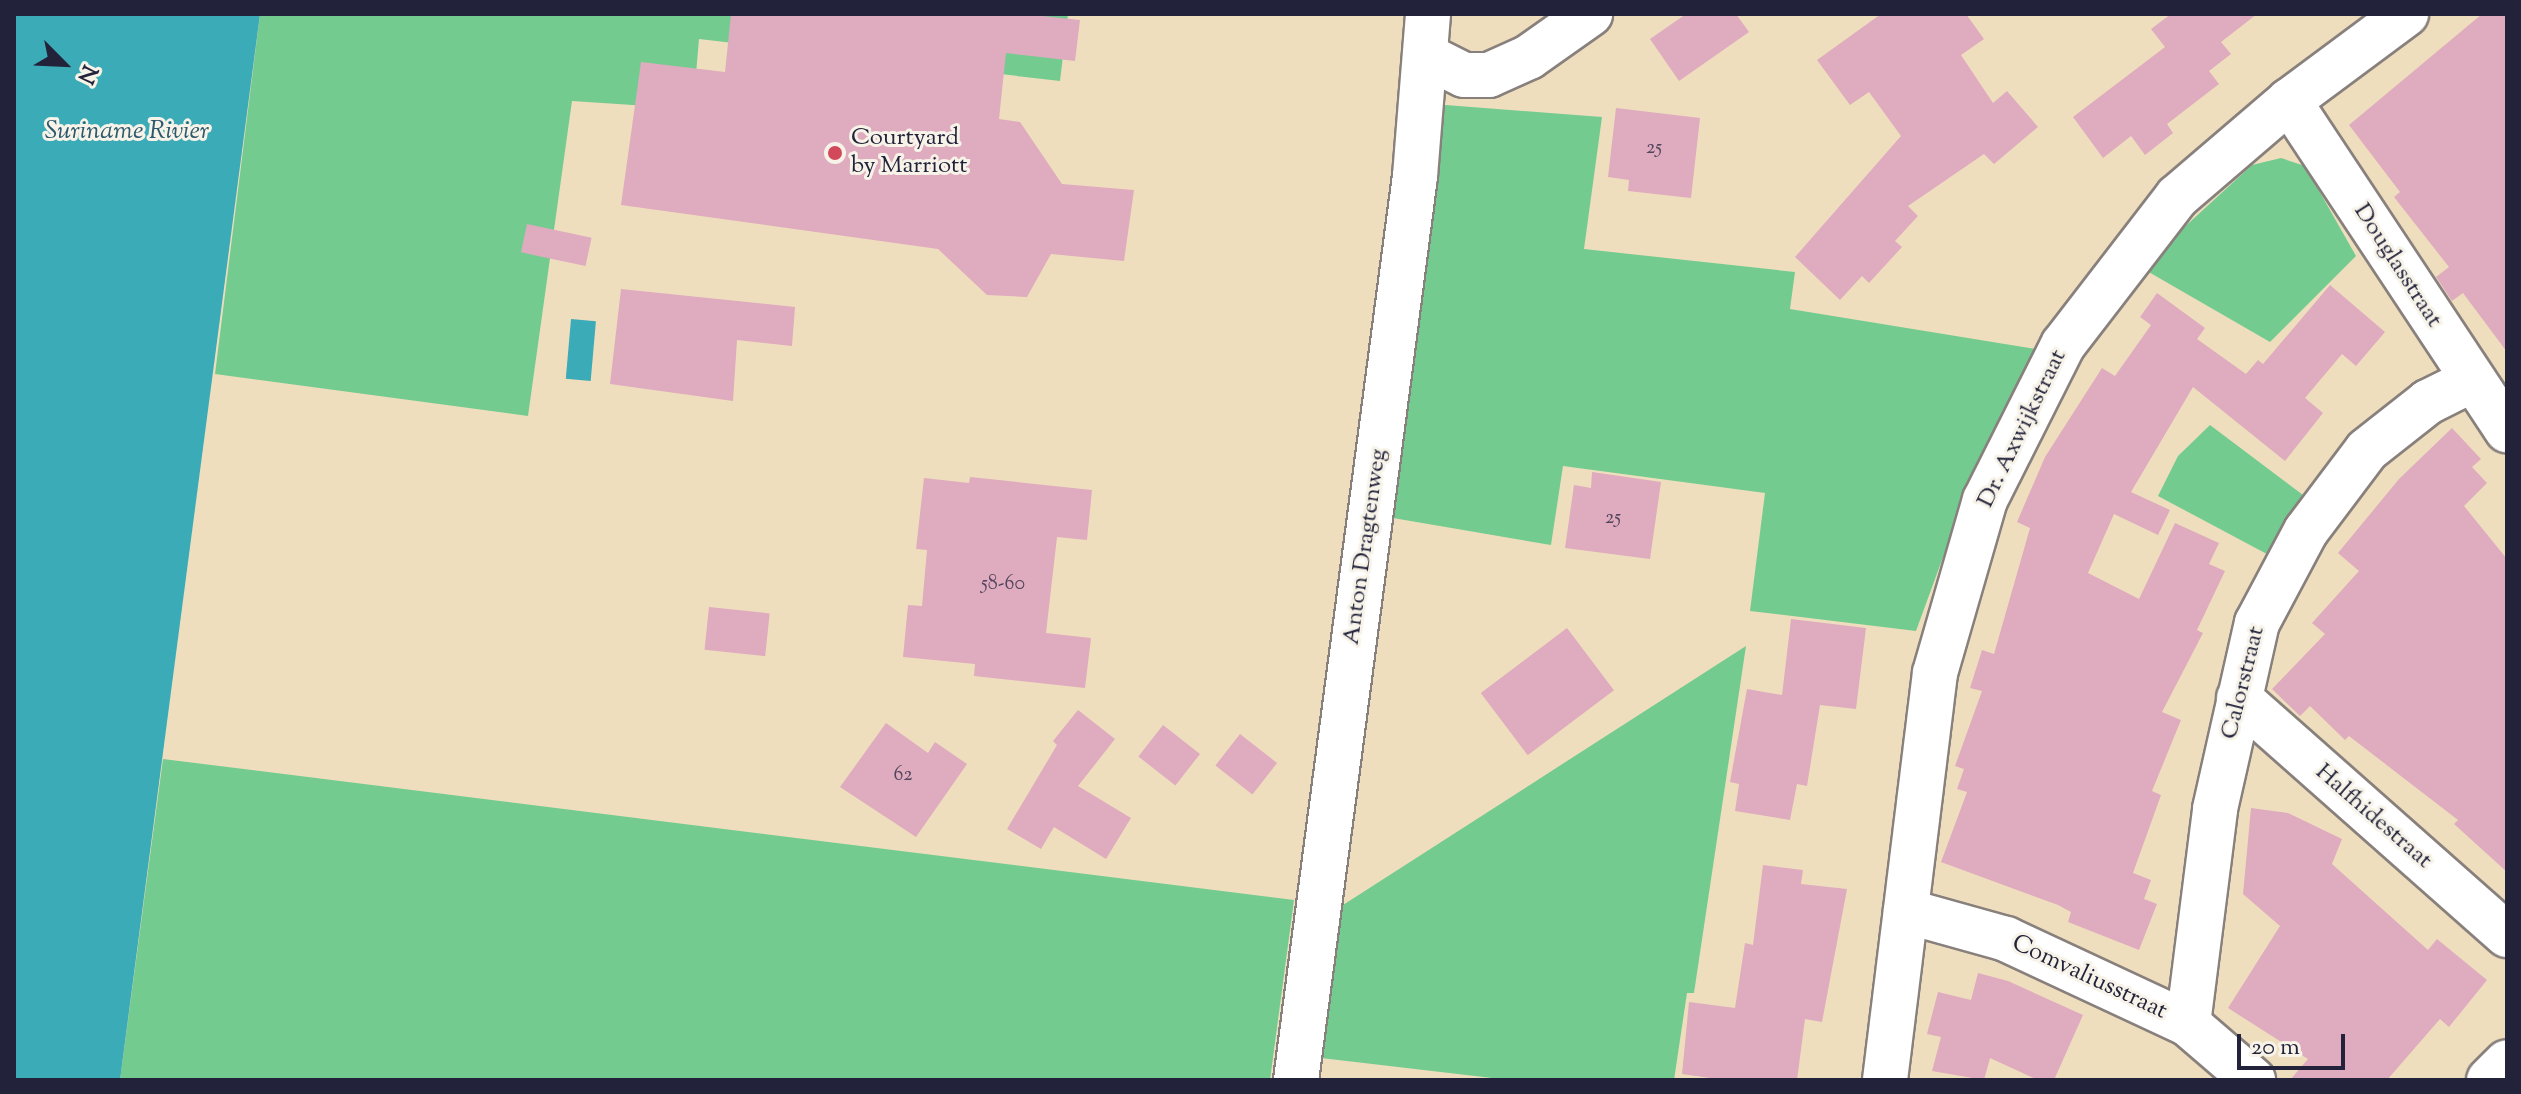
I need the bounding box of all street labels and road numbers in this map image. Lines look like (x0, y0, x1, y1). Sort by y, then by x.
street label: Douglasstraat (2346, 199, 2448, 333)
street label: Dr. Axwijkstraat (1972, 345, 2074, 513)
street label: Anton Dragtenweg (1338, 447, 1394, 647)
street label: Calorstraat (2216, 624, 2272, 742)
street label: Halfhidestraat (2309, 758, 2437, 876)
street label: Comvaliusstraat (2007, 929, 2171, 1027)

